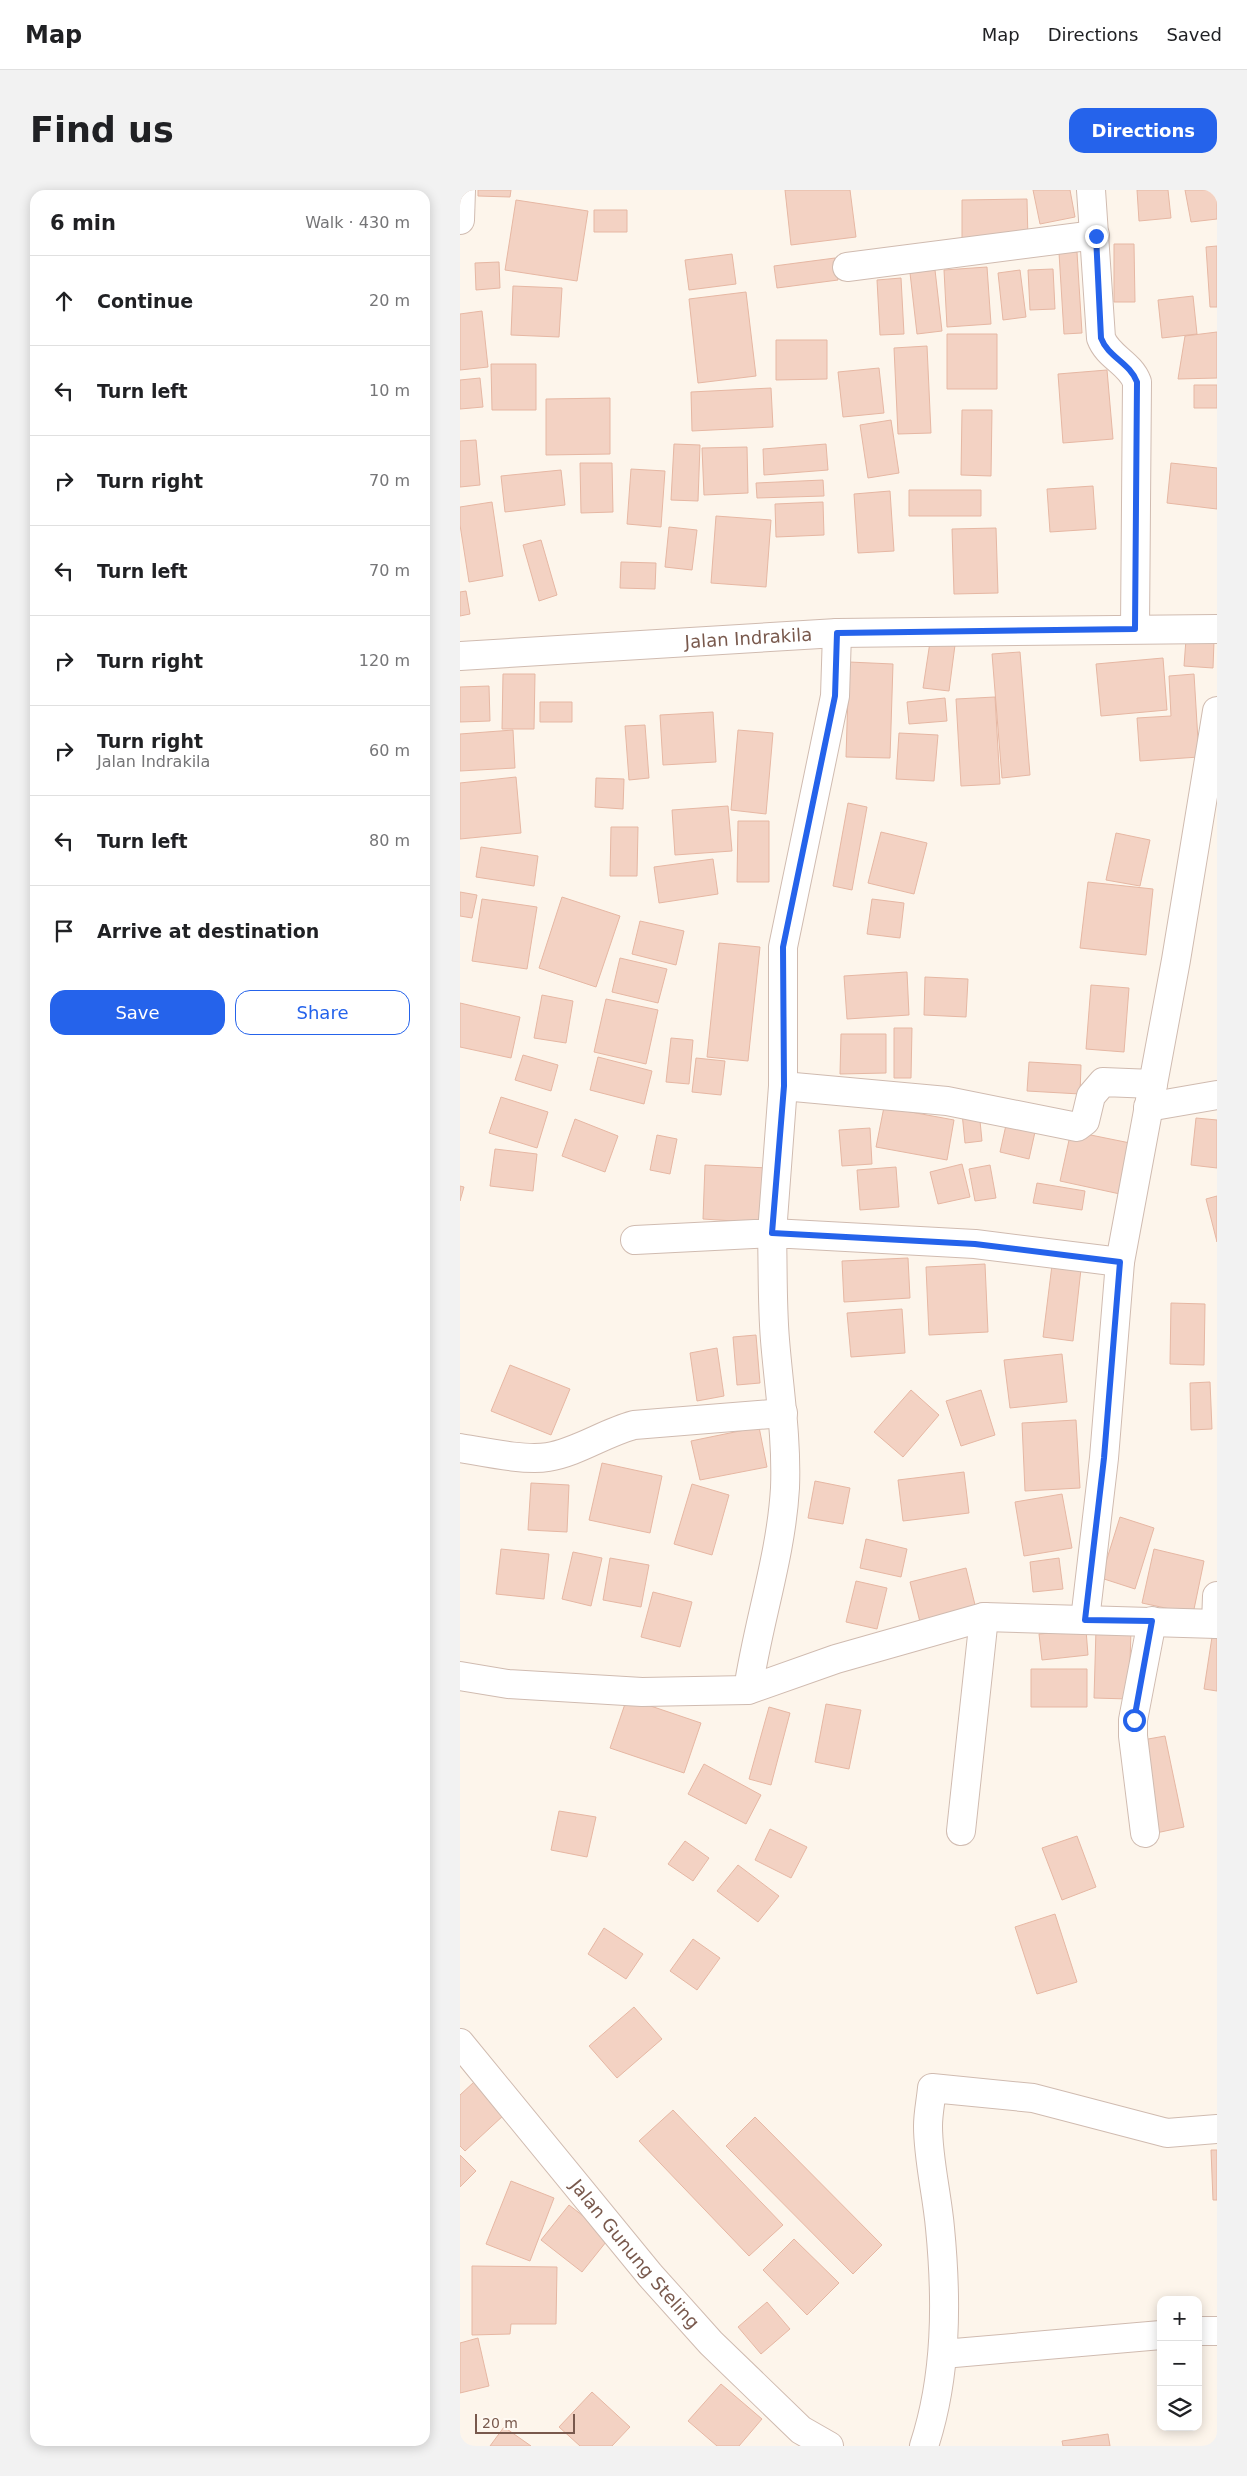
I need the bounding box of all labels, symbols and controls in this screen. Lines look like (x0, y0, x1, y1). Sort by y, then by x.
text: Map (25, 21, 82, 49)
text: Map (982, 24, 1020, 45)
text: Directions (1048, 24, 1138, 45)
text: Saved (1166, 24, 1222, 45)
button: Directions (1069, 108, 1217, 153)
text: Find us (30, 110, 174, 150)
text: 6 min (50, 211, 116, 235)
text: Walk · 430 m (305, 213, 410, 232)
route end (1085, 225, 1108, 248)
icon: ahead (50, 287, 78, 315)
text: Continue (97, 290, 193, 312)
text: 20 m (369, 291, 410, 310)
icon: left (50, 377, 78, 405)
text: Turn left (97, 380, 188, 402)
text: 10 m (369, 381, 410, 400)
icon: right (50, 467, 78, 495)
text: Turn right (97, 470, 203, 492)
text: 70 m (369, 471, 410, 490)
icon: left (50, 557, 78, 585)
text: Turn left (97, 560, 188, 582)
text: 70 m (369, 561, 410, 580)
street label: Jalan Indrakila (683, 624, 813, 652)
icon: right (50, 647, 78, 675)
text: Turn right (97, 650, 203, 672)
text: 120 m (359, 651, 410, 670)
text: Turn right (97, 730, 203, 752)
icon: right (50, 737, 78, 765)
text: 60 m (369, 741, 410, 760)
text: Jalan Indrakila (97, 752, 210, 771)
icon: left (50, 827, 78, 855)
text: Turn left (97, 830, 188, 852)
text: 80 m (369, 831, 410, 850)
icon: arrive (50, 917, 78, 945)
text: Arrive at destination (97, 920, 319, 942)
button: Save (50, 990, 225, 1035)
button: Share (235, 990, 410, 1035)
route start (1123, 1709, 1146, 1732)
street label: Jalan Gunung Steling (565, 2174, 704, 2333)
map controls (1157, 2296, 1202, 2431)
button: + (1157, 2296, 1202, 2341)
button: − (1157, 2341, 1202, 2386)
button: layers (1157, 2386, 1202, 2431)
scale bar (475, 2411, 575, 2434)
text: 20 m (482, 2415, 518, 2431)

